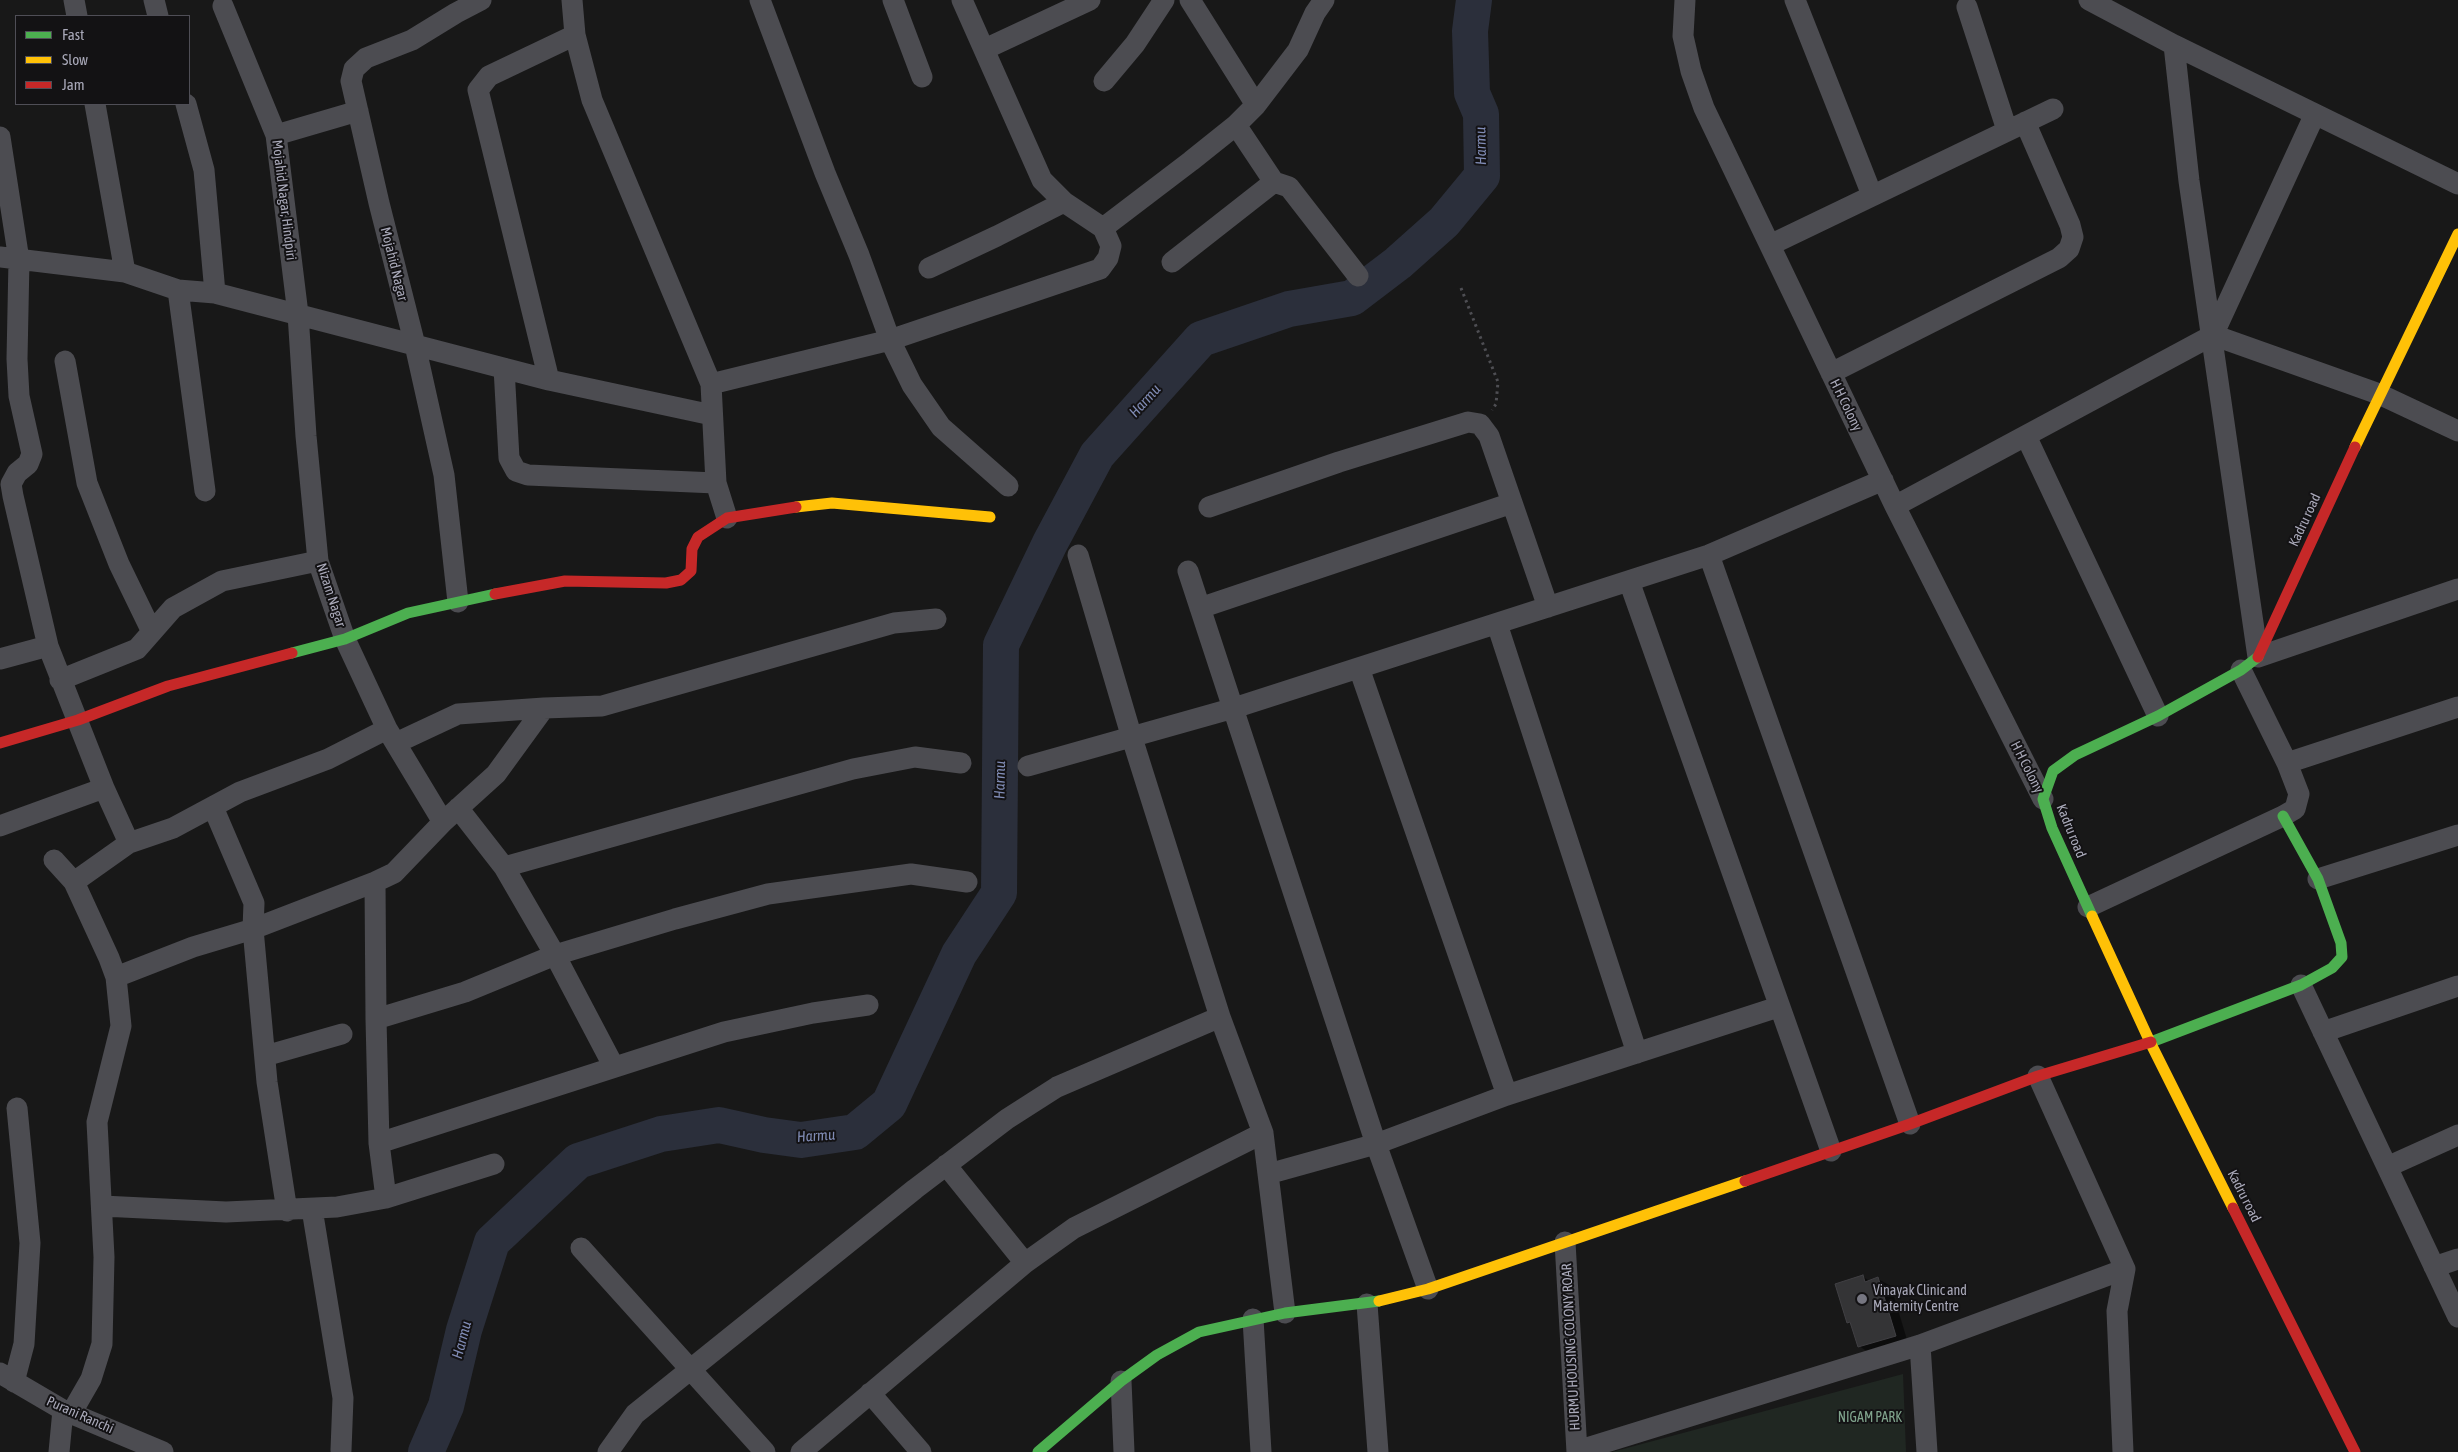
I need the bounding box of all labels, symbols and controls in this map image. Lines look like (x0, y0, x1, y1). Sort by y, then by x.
legend (15, 15, 190, 105)
text: Fast (62, 26, 84, 43)
text: Slow (62, 51, 88, 68)
text: Jam (62, 76, 85, 93)
water label: Harmu (1472, 127, 1490, 165)
street label: Mojahid Nagar, Hindpiri (268, 139, 300, 261)
street label: Mojahid Nagar (377, 225, 411, 303)
street label: H H Colony (1826, 376, 1866, 434)
water label: Harmu (1126, 381, 1164, 421)
street label: Kadru road (2285, 491, 2325, 549)
street label: Nizam Nagar (313, 561, 349, 629)
street label: H H Colony (2007, 738, 2047, 796)
water label: Harmu (991, 761, 1009, 799)
street label: Kadru road (2053, 802, 2089, 860)
water label: Harmu (796, 1126, 836, 1146)
street label: Kadru road (2224, 1167, 2264, 1225)
street label: HURMU HOUSING COLONY ROAR (1558, 1263, 1584, 1431)
place label: Vinayak Clinic and Maternity Centre (1873, 1283, 1967, 1315)
marker: Vinayak Clinic and Maternity Centre (1855, 1292, 1869, 1306)
water label: Harmu (448, 1319, 476, 1361)
street label: Purani Ranchi (44, 1393, 116, 1437)
park label: NIGAM PARK (1838, 1410, 1902, 1426)

